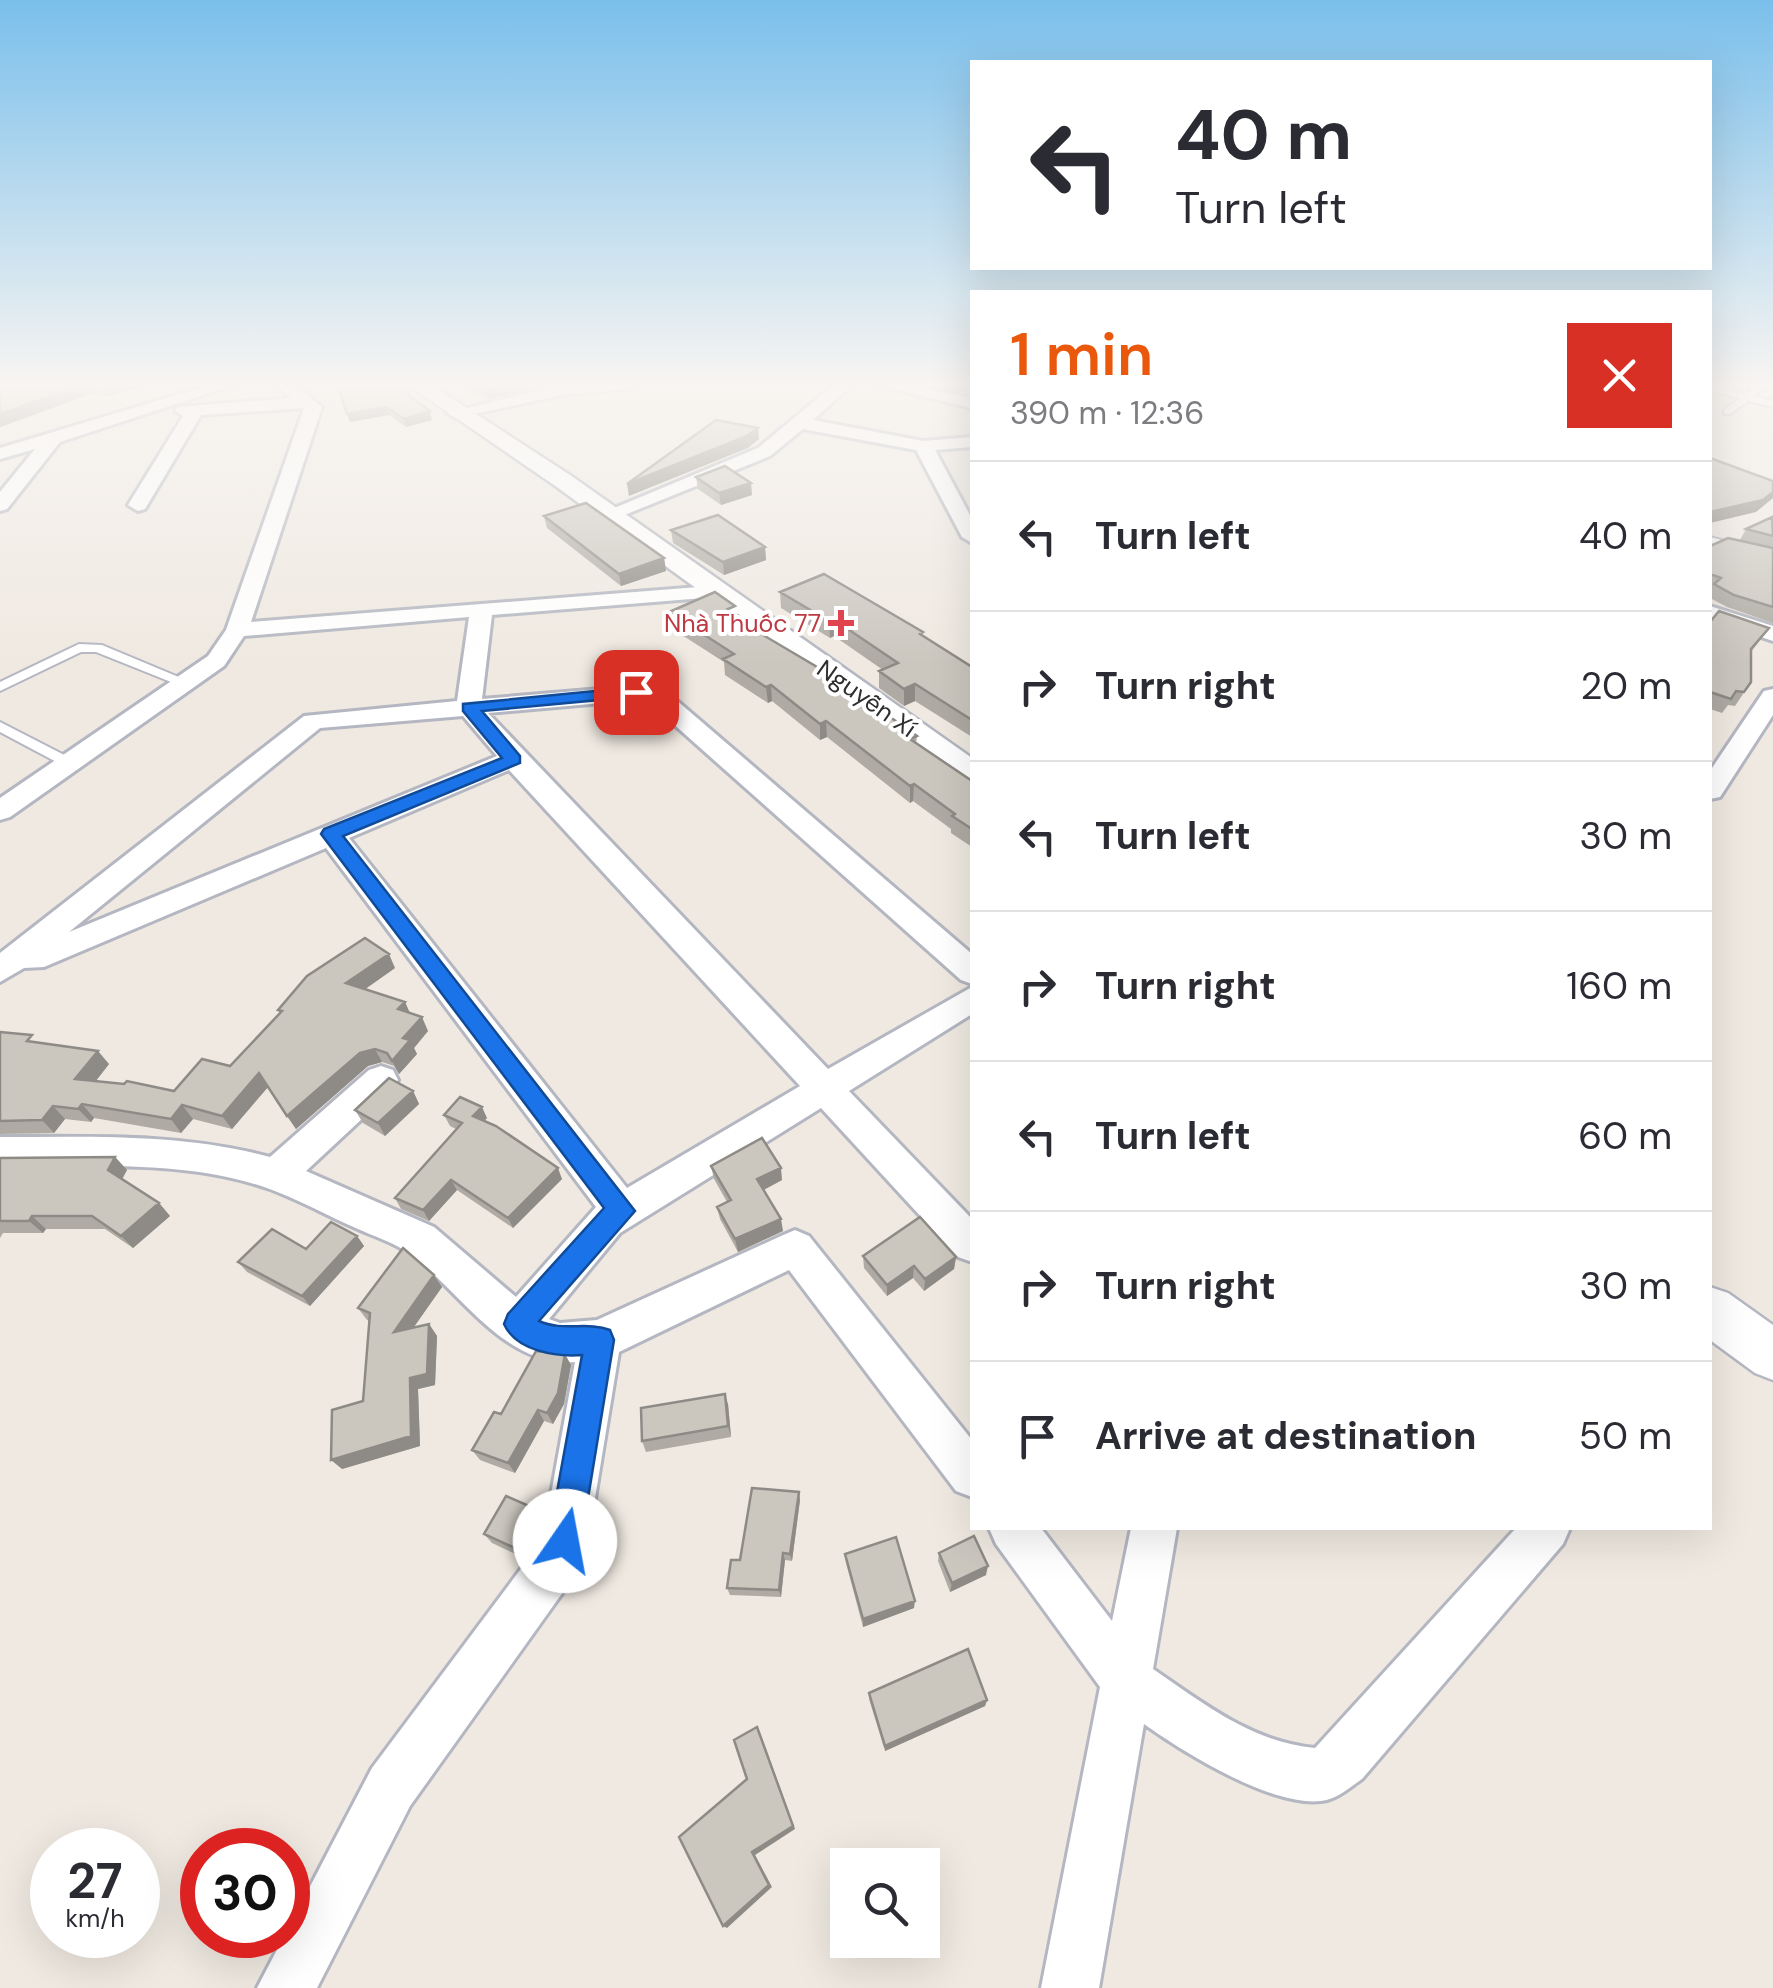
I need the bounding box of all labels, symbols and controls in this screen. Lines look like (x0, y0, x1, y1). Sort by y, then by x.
text: 40 m (1175, 90, 1352, 181)
icon: left (1010, 100, 1140, 230)
text: Turn left (1175, 178, 1347, 237)
text: 1 min (1010, 315, 1153, 394)
button: close (1567, 323, 1672, 428)
text: 390 m · 12:36 (1010, 392, 1204, 434)
icon: left (1010, 509, 1065, 564)
text: Turn left (1095, 511, 1251, 561)
text: 40 m (1579, 511, 1672, 561)
place label: Nhà Thuốc 77 (664, 607, 821, 640)
marker: Nhà Thuốc 77 (830, 612, 852, 634)
pin (594, 650, 679, 735)
street label: Nguyễn Xí (810, 652, 923, 745)
icon: right (1010, 659, 1065, 714)
text: Turn right (1095, 661, 1276, 711)
text: 20 m (1581, 661, 1672, 711)
icon: arrive (609, 665, 664, 720)
icon: left (1010, 809, 1065, 864)
text: Turn left (1095, 811, 1251, 861)
text: 30 m (1580, 811, 1672, 861)
icon: right (1010, 959, 1065, 1014)
text: Turn right (1095, 961, 1276, 1011)
text: 160 m (1566, 961, 1672, 1011)
icon: left (1010, 1109, 1065, 1164)
text: Turn left (1095, 1111, 1251, 1161)
text: 60 m (1578, 1111, 1672, 1161)
icon: right (1010, 1259, 1065, 1314)
text: Turn right (1095, 1261, 1276, 1311)
text: 30 m (1580, 1261, 1672, 1311)
icon: arrive (1010, 1409, 1065, 1464)
text: Arrive at destination (1095, 1411, 1477, 1461)
text: 50 m (1579, 1411, 1672, 1461)
position arrow (513, 1489, 617, 1593)
speed limit sign: 30 (180, 1828, 310, 1958)
text: 27 (67, 1848, 123, 1914)
map controls (830, 1848, 940, 1958)
button: search (830, 1848, 940, 1958)
text: km/h (65, 1902, 125, 1935)

